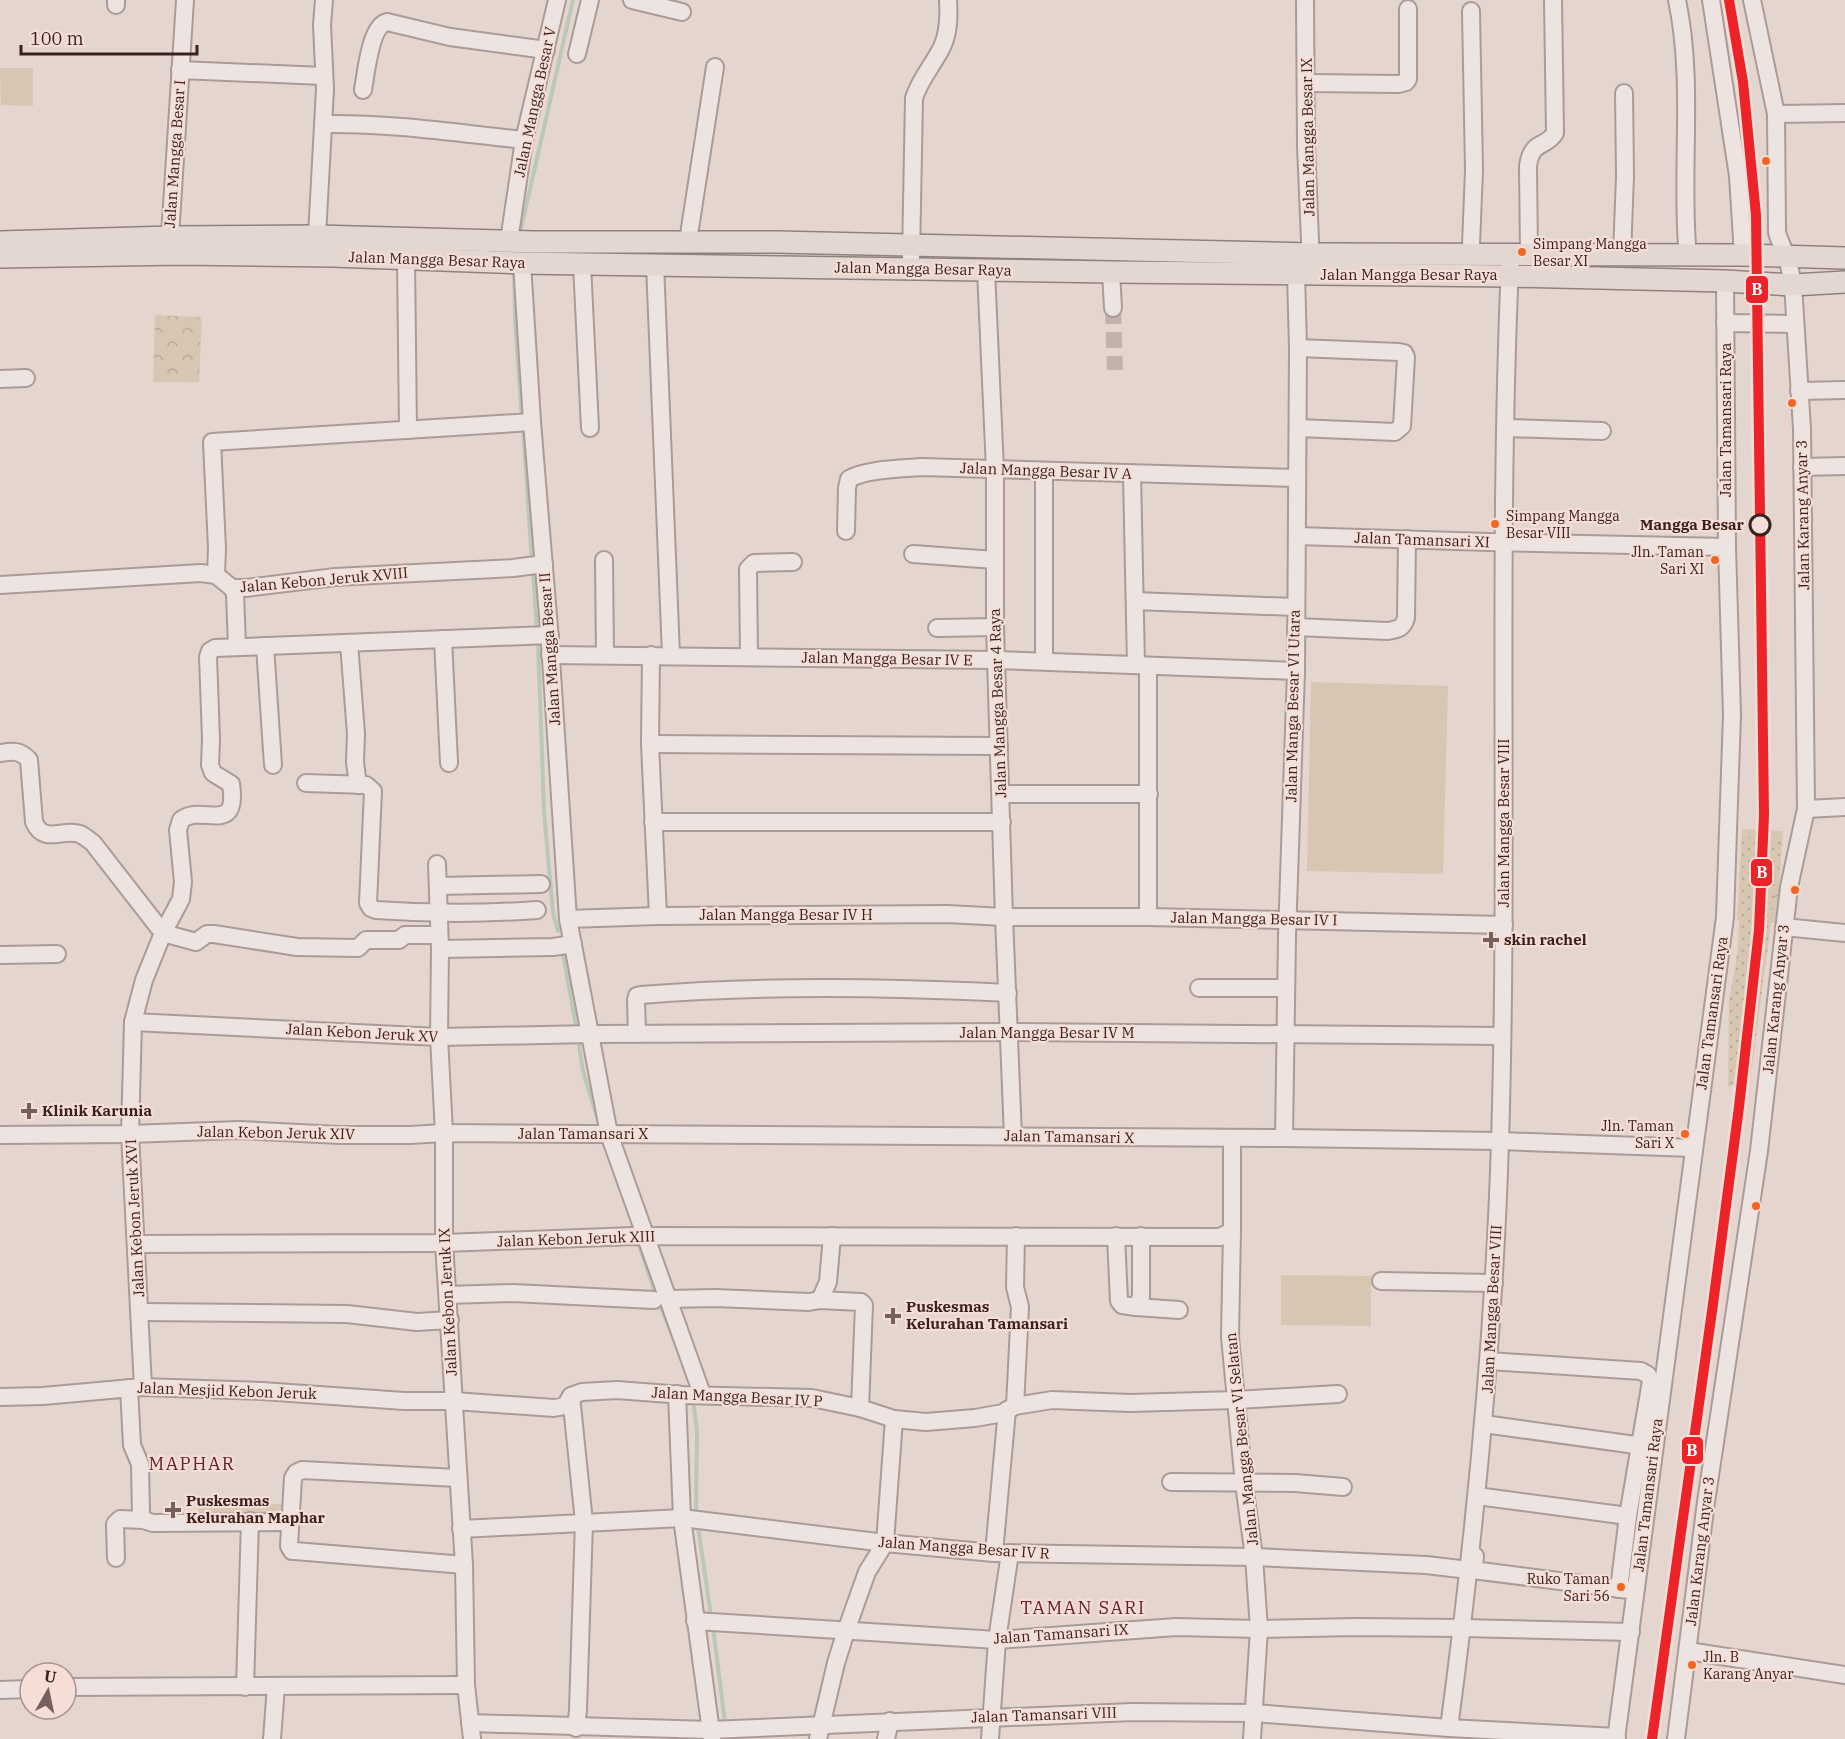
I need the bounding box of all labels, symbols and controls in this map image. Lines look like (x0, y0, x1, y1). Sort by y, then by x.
scale bar (21, 18, 196, 56)
street label: Jalan Mangga Besar V (509, 25, 560, 179)
text: 100 m (30, 27, 84, 50)
street label: Jalan Mangga Besar IX (1297, 58, 1318, 216)
street label: Jalan Mangga Besar I (160, 79, 189, 229)
unlabelled marker (1760, 155, 1772, 167)
place label: Simpang Mangga Besar XI (1533, 235, 1647, 270)
marker: Simpang Mangga Besar XI (1516, 246, 1528, 258)
street label: Jalan Mangga Besar Raya (348, 247, 526, 272)
street label: Jalan Mangga Besar Raya (834, 257, 1012, 280)
street label: Jalan Mangga Besar Raya (1320, 265, 1498, 284)
line badge: B (1745, 275, 1769, 304)
text: B (1751, 279, 1763, 299)
street label: Jalan Tamansari Raya (1716, 343, 1735, 497)
unlabelled marker (1786, 397, 1798, 409)
street label: Jalan Karang Anyar 3 (1792, 440, 1813, 590)
street label: Jalan Mangga Besar IV A (960, 458, 1133, 483)
place label: Simpang Mangga Besar VIII (1506, 507, 1620, 542)
marker: Mangga Besar (1749, 514, 1771, 536)
place label: Mangga Besar (1640, 515, 1745, 534)
marker: Simpang Mangga Besar VIII (1489, 518, 1501, 530)
street label: Jalan Tamansari XI (1354, 528, 1490, 551)
place label: Jln. Taman Sari XI (1631, 543, 1704, 578)
marker: Jln. Taman Sari XI (1709, 554, 1721, 566)
street label: Jalan Kebon Jeruk XVIII (239, 563, 409, 596)
street label: Jalan Mangga Besar II (535, 572, 564, 726)
street label: Jalan Mangga Besar 4 Raya (985, 608, 1010, 798)
street label: Jalan Manga Besar VI Utara (1281, 609, 1304, 803)
street label: Jalan Mangga Besar IV E (801, 648, 973, 669)
street label: Jalan Mangga Besar VIII (1494, 739, 1513, 907)
line badge: B (1750, 858, 1773, 887)
text: B (1756, 862, 1768, 882)
unlabelled marker (1789, 884, 1801, 896)
street label: Jalan Mangga Besar IV H (699, 905, 873, 924)
street label: Jalan Mangga Besar IV I (1170, 908, 1338, 929)
street label: Jalan Karang Anyar 3 (1758, 923, 1793, 1075)
place label: skin rachel (1504, 930, 1587, 949)
marker: skin rachel (1482, 931, 1500, 949)
street label: Jalan Tamansari Raya (1691, 935, 1732, 1091)
street label: Jalan Kebon Jeruk XV (285, 1019, 439, 1046)
street label: Jalan Mangga Besar IV M (960, 1023, 1134, 1042)
place label: Klinik Karunia (42, 1101, 152, 1120)
marker: Klinik Karunia (20, 1102, 38, 1120)
place label: Jln. Taman Sari X (1601, 1117, 1675, 1152)
street label: Jalan Kebon Jeruk XIV (197, 1122, 355, 1143)
street label: Jalan Tamansari X (518, 1124, 648, 1143)
street label: Jalan Tamansari X (1004, 1126, 1134, 1147)
marker: Jln. Taman Sari X (1679, 1128, 1691, 1140)
street label: Jalan Kebon Jeruk XVI (121, 1139, 148, 1297)
unlabelled marker (1750, 1200, 1762, 1212)
street label: Jalan Mangga Besar VIII (1478, 1224, 1505, 1394)
street label: Jalan Kebon Jeruk XIII (496, 1226, 656, 1251)
street label: Jalan Kebon Jeruk IX (434, 1228, 461, 1376)
place label: Puskesmas Kelurahan Tamansari (906, 1297, 1068, 1333)
marker: Puskesmas Kelurahan Tamansari (884, 1307, 902, 1325)
street label: Jalan Mangga Besar VI Selatan (1221, 1331, 1262, 1547)
street label: Jalan Mesjid Kebon Jeruk (137, 1378, 317, 1403)
street label: Jalan Mangga Besar IV P (651, 1383, 823, 1410)
street label: Jalan Tamansari Raya (1629, 1417, 1666, 1573)
line badge: B (1681, 1436, 1704, 1465)
text: B (1686, 1440, 1698, 1460)
district label: MAPHAR (149, 1452, 235, 1475)
street label: Jalan Karang Anyar 3 (1681, 1475, 1718, 1627)
place label: Puskesmas Kelurahan Maphar (186, 1491, 326, 1527)
marker: Puskesmas Kelurahan Maphar (164, 1501, 182, 1519)
street label: Jalan Mangga Besar IV R (878, 1532, 1050, 1563)
place label: Ruko Taman Sari 56 (1527, 1570, 1610, 1605)
marker: Ruko Taman Sari 56 (1615, 1581, 1627, 1593)
district label: TAMAN SARI (1020, 1596, 1146, 1619)
street label: Jalan Tamansari IX (993, 1619, 1129, 1648)
place label: Jln. B Karang Anyar (1703, 1648, 1794, 1683)
marker: Jln. B Karang Anyar (1686, 1659, 1698, 1671)
north arrow (18, 1661, 78, 1721)
text: U (43, 1665, 58, 1687)
street label: Jalan Tamansari VIII (971, 1702, 1117, 1727)

